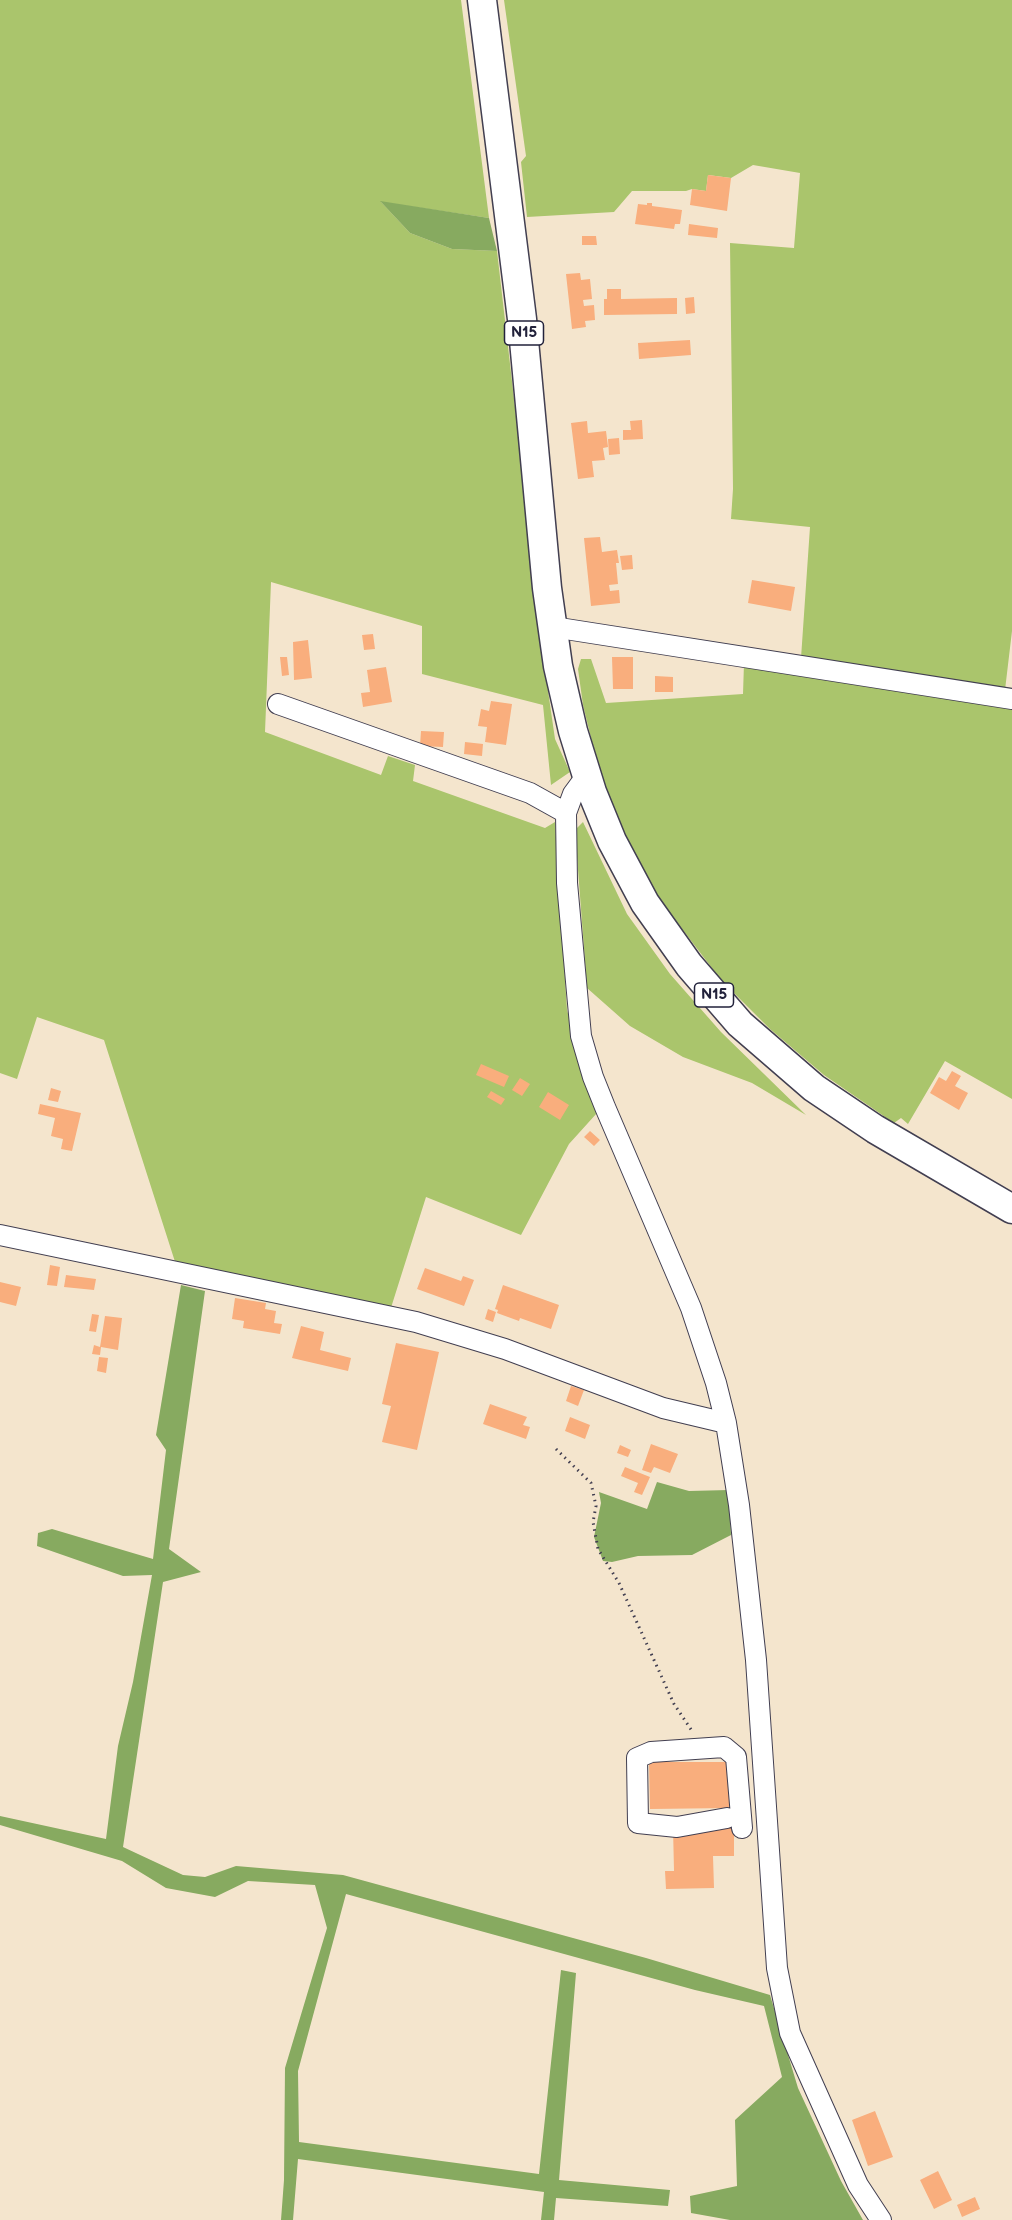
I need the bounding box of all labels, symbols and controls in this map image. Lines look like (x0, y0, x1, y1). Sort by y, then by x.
road number: N15 (504, 321, 544, 345)
road number: N15 (694, 983, 734, 1007)

